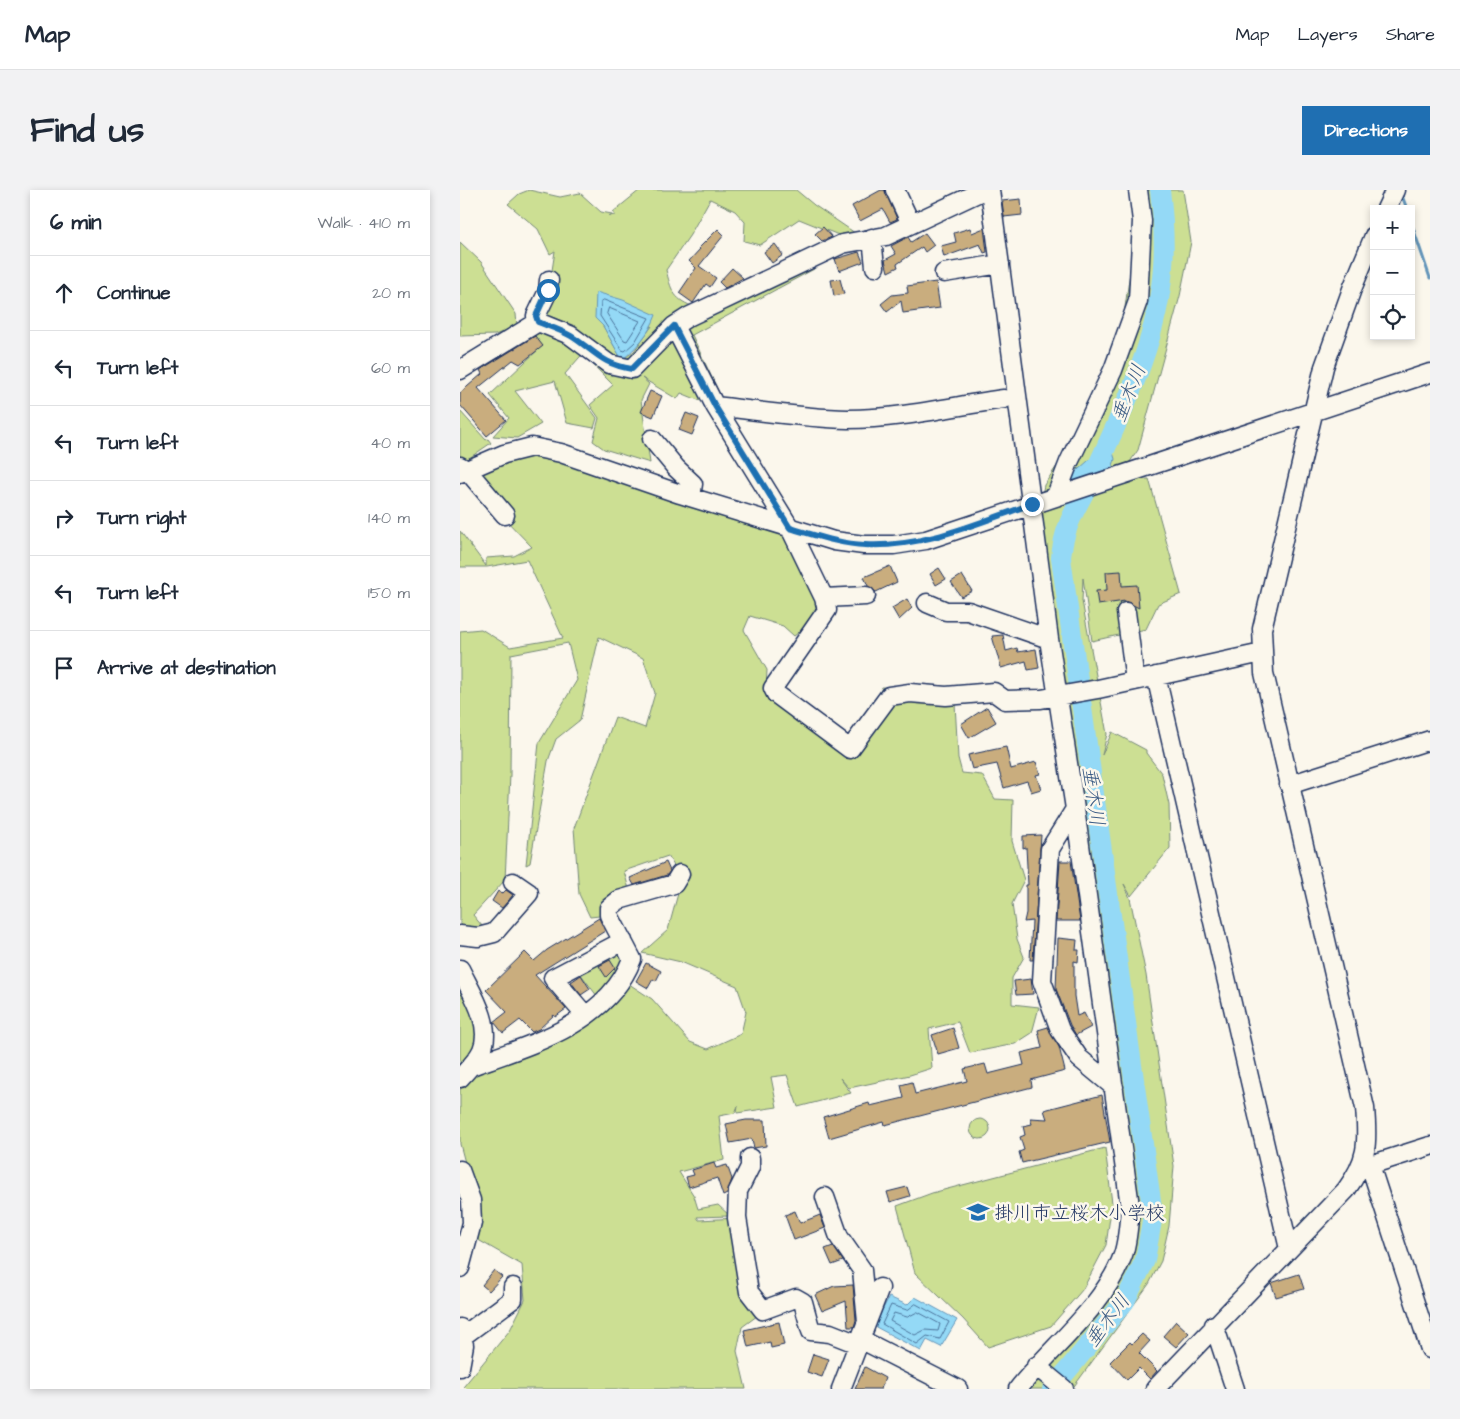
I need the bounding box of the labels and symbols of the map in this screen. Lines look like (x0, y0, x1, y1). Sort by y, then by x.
route start (537, 279, 560, 302)
water label: 垂木川 (1105, 360, 1153, 426)
route end (1021, 493, 1044, 516)
water label: 垂木川 (1075, 764, 1111, 828)
school or university icon: 掛川市立桜木小学校 (965, 1199, 991, 1225)
place label: 掛川市立桜木小学校 (994, 1200, 1165, 1227)
water label: 垂木川 (1079, 1288, 1137, 1353)

